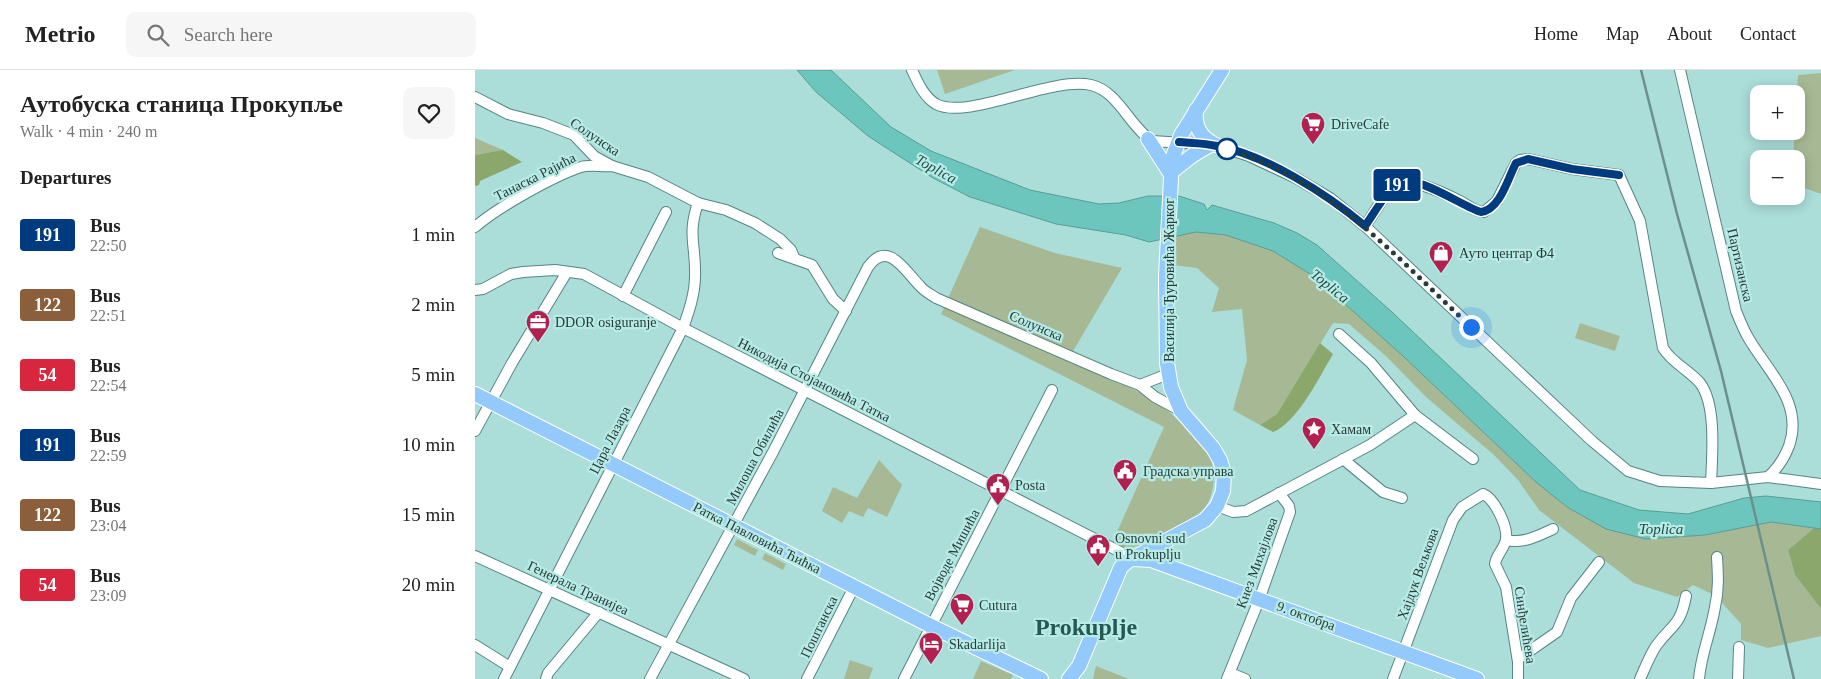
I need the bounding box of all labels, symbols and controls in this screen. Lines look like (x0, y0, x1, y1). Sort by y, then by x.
search box (126, 12, 476, 57)
text: Metrio (25, 21, 96, 47)
icon: search (144, 21, 172, 49)
text: Search here (184, 24, 273, 45)
text: Home (1534, 24, 1578, 44)
text: Map (1606, 24, 1639, 44)
text: About (1667, 24, 1712, 44)
text: Contact (1740, 24, 1796, 44)
map controls (1750, 85, 1805, 205)
button: + (1750, 85, 1805, 140)
button: heart (403, 87, 455, 139)
text: Аутобуска станица Прокупље (20, 91, 343, 117)
supermarket icon: DriveCafe (1300, 111, 1326, 145)
street label: Солунска (567, 115, 623, 159)
place label: DriveCafe (1331, 117, 1389, 132)
text: Walk · 4 min · 240 m (20, 123, 157, 140)
unlabelled marker (1216, 138, 1238, 160)
street label: Танаска Рајића (492, 150, 579, 204)
button: − (1750, 150, 1805, 205)
water label: Toplica (913, 151, 959, 187)
text: Departures (20, 167, 111, 188)
line badge: 191 (1368, 169, 1426, 201)
text: 191 (1384, 175, 1411, 195)
street label: Василија Ђуровића Жарког (1162, 198, 1177, 362)
text: Bus (90, 215, 121, 236)
text: 1 min (411, 224, 455, 245)
text: 191 (34, 225, 61, 245)
street label: Партизанска (1724, 227, 1756, 304)
text: 22:50 (90, 237, 126, 254)
shop icon: Ауто центар Ф4 (1428, 240, 1454, 274)
place label: Ауто центар Ф4 (1459, 246, 1554, 261)
water label: Toplica (1308, 266, 1352, 306)
text: Bus (90, 285, 121, 306)
text: 2 min (411, 294, 455, 315)
text: 122 (34, 295, 61, 315)
text: 22:51 (90, 307, 126, 324)
street label: Солунска (1007, 308, 1066, 344)
office icon: DDOR osiguranje (525, 309, 551, 343)
place label: DDOR osiguranje (555, 315, 657, 330)
your location (1459, 315, 1484, 340)
street label: Никодија Стојановића Татка (735, 335, 893, 425)
text: Bus (90, 355, 121, 376)
text: 5 min (411, 364, 455, 385)
text: 54 (39, 365, 57, 385)
text: 22:54 (90, 377, 126, 394)
street label: Цара Лазара (587, 403, 634, 476)
street label: Милоша Обилића (723, 406, 787, 508)
place icon: Хамам (1301, 416, 1327, 450)
place label: Хамам (1331, 422, 1371, 437)
text: Bus (90, 425, 121, 446)
text: 10 min (402, 434, 455, 455)
text: 191 (34, 435, 61, 455)
text: 22:59 (90, 447, 126, 464)
public building icon: Градска управа (1112, 458, 1138, 492)
place label: Градска управа (1143, 464, 1234, 479)
public building icon: Posta (985, 472, 1011, 506)
place label: Posta (1015, 478, 1046, 493)
text: Bus (90, 495, 121, 516)
street label: Ратка Павловића Ћићка (691, 499, 824, 577)
text: 15 min (402, 504, 455, 525)
text: 122 (34, 505, 61, 525)
street label: Војводе Мишића (922, 506, 983, 603)
street label: Кнез Михајлова (1234, 515, 1281, 611)
text: 23:04 (90, 517, 126, 534)
water label: Toplica (1639, 521, 1683, 537)
street label: Хајдук Вељкова (1395, 526, 1442, 622)
place label: Osnovni sud u Prokuplju (1115, 531, 1185, 562)
public building icon: Osnovni sud u Prokuplju (1085, 533, 1111, 567)
street label: Генерала Транијеа (525, 558, 632, 618)
text: Bus (90, 565, 121, 586)
text: 20 min (402, 574, 455, 595)
text: 54 (39, 575, 57, 595)
street label: Синђелићева (1512, 585, 1539, 665)
text: 23:09 (90, 587, 126, 604)
supermarket icon: Cutura (949, 592, 975, 626)
street label: Поштанска (798, 593, 841, 660)
place label: Cutura (979, 598, 1018, 613)
street label: 9. октобра (1275, 599, 1338, 634)
district label: Prokuplje (1035, 614, 1137, 640)
hotel icon: Skadarlija (918, 631, 944, 665)
place label: Skadarlija (949, 637, 1007, 652)

